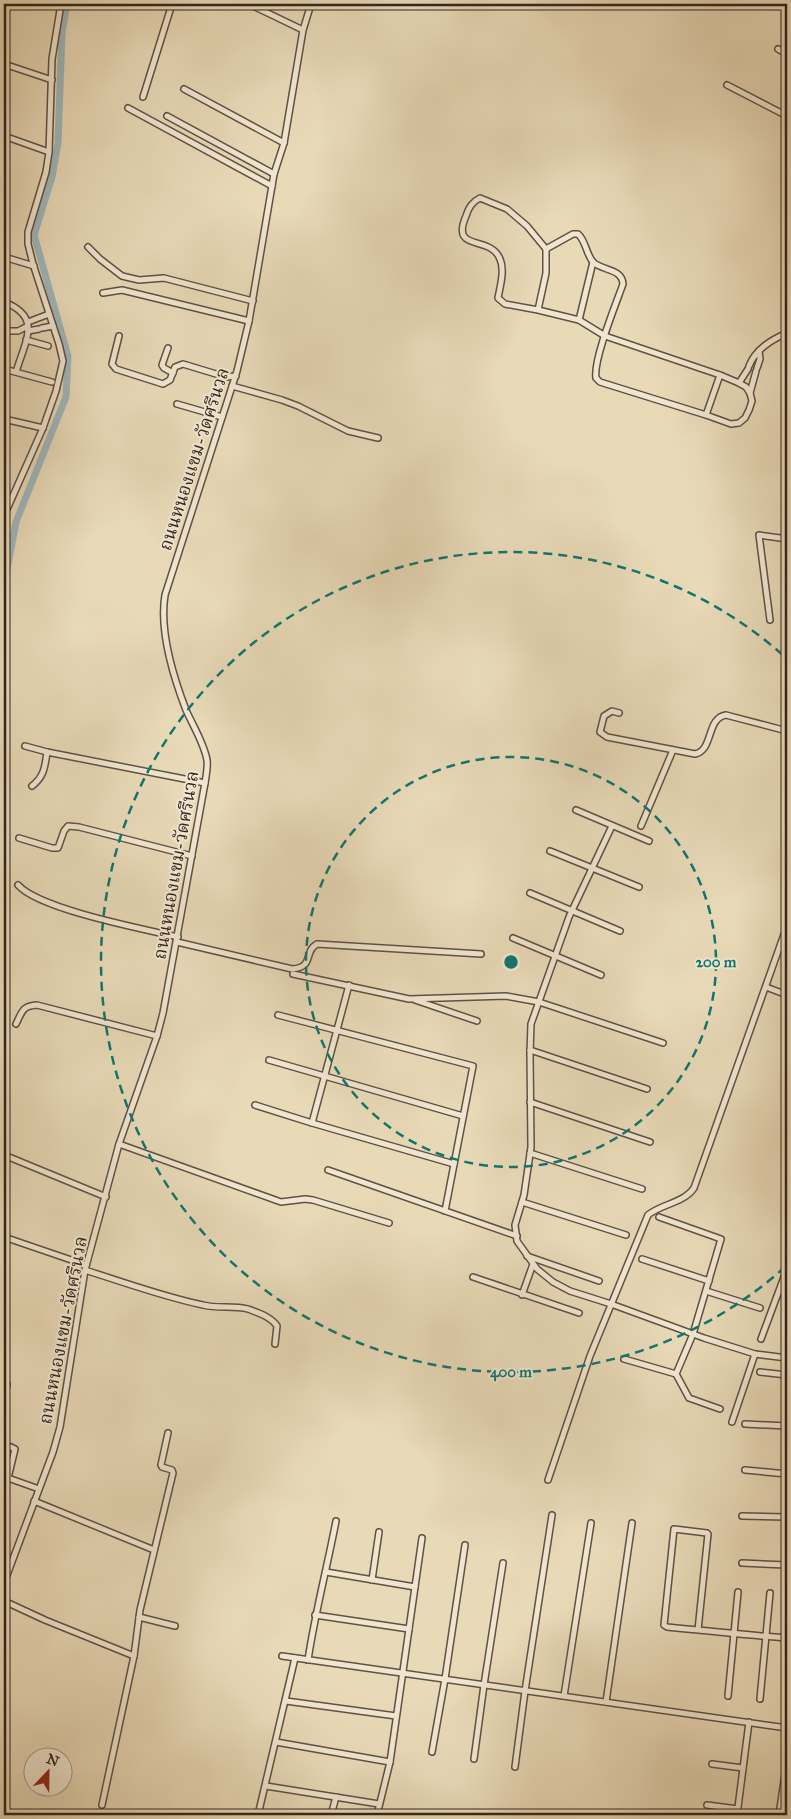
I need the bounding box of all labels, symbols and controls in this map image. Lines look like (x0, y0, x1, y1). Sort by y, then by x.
street label: ถนนหนองแขม-วัดศรีนวล (154, 365, 234, 553)
street label: ถนนหนองแขม-วัดศรีนวล (149, 769, 203, 961)
centre of rings (502, 953, 520, 971)
text: 200 m (696, 953, 737, 971)
street label: ถนนหนองแขม-วัดศรีนวล (34, 1234, 92, 1426)
text: 400 m (490, 1363, 532, 1382)
north arrow (22, 1746, 72, 1796)
text: N (44, 1750, 61, 1771)

